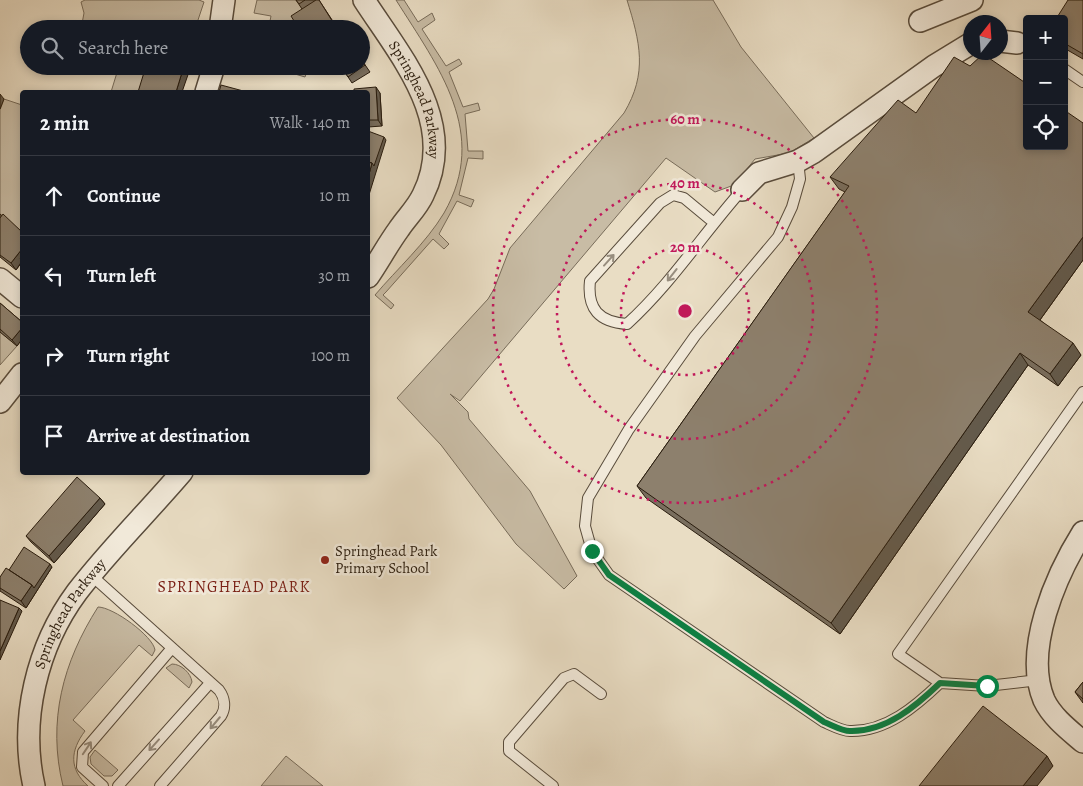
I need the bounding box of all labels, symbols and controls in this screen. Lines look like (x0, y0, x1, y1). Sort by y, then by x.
north arrow (963, 15, 1008, 60)
map controls (1023, 15, 1068, 150)
button: + (1023, 15, 1068, 60)
search box (20, 20, 370, 75)
icon: search (38, 34, 66, 62)
text: Search here (78, 35, 168, 61)
street label: Springhead Parkway (384, 37, 444, 160)
button: − (1023, 60, 1068, 105)
button: locate (1023, 105, 1068, 150)
text: 2 min (40, 109, 89, 137)
text: 60 m (670, 109, 700, 129)
text: Walk · 140 m (270, 112, 350, 134)
text: 40 m (670, 173, 700, 193)
icon: ahead (40, 182, 68, 210)
text: Continue (87, 183, 161, 209)
text: 10 m (320, 185, 350, 207)
text: 20 m (670, 237, 700, 257)
one-way arrow (603, 253, 615, 266)
icon: left (40, 262, 68, 290)
text: Turn left (87, 263, 156, 289)
text: 30 m (318, 265, 350, 287)
one-way arrow (667, 268, 678, 281)
centre of rings (676, 302, 694, 320)
icon: right (40, 342, 68, 370)
text: Turn right (87, 343, 169, 369)
text: 100 m (311, 345, 350, 367)
icon: arrive (40, 422, 68, 450)
text: Arrive at destination (87, 423, 250, 449)
route end (581, 540, 604, 563)
place label: Springhead Park Primary School (335, 541, 438, 578)
street label: Springhead Parkway (29, 554, 110, 672)
marker: Springhead Park Primary School (319, 554, 331, 566)
district label: SPRINGHEAD PARK (158, 576, 310, 598)
route start (976, 675, 999, 698)
one-way arrow (209, 717, 220, 730)
one-way arrow (149, 739, 160, 752)
one-way arrow (81, 741, 92, 755)

